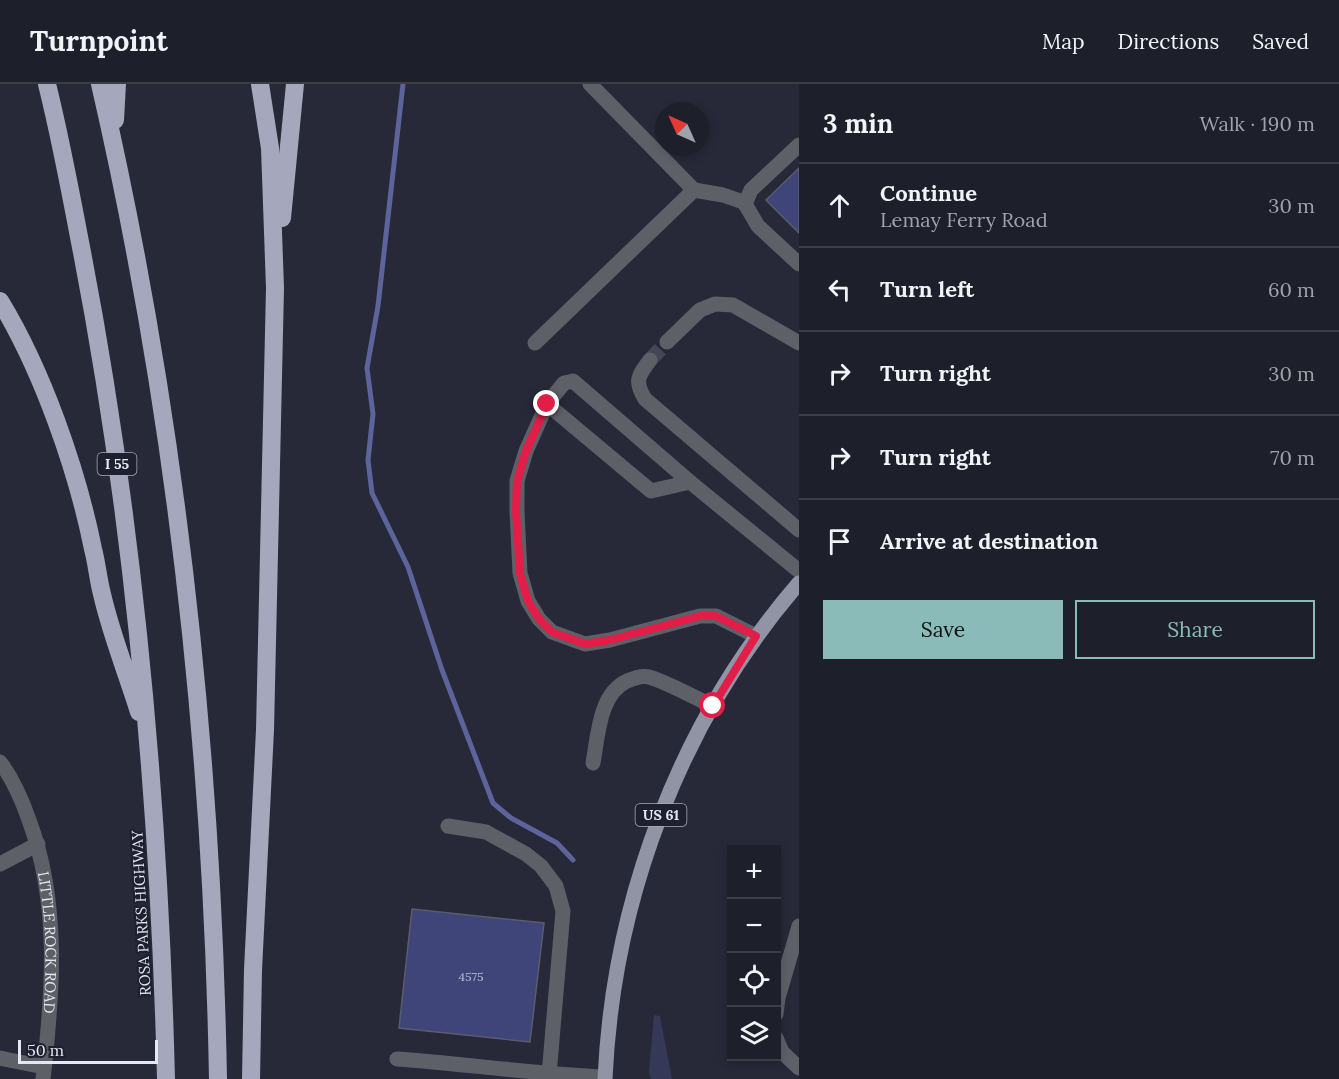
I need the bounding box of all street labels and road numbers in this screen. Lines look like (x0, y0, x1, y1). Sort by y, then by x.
road number: I 55 (98, 453, 136, 475)
road number: US 61 (636, 804, 686, 826)
street label: ROSA PARKS HIGHWAY (127, 829, 155, 996)
street label: LITTLE ROCK ROAD (34, 870, 61, 1014)

